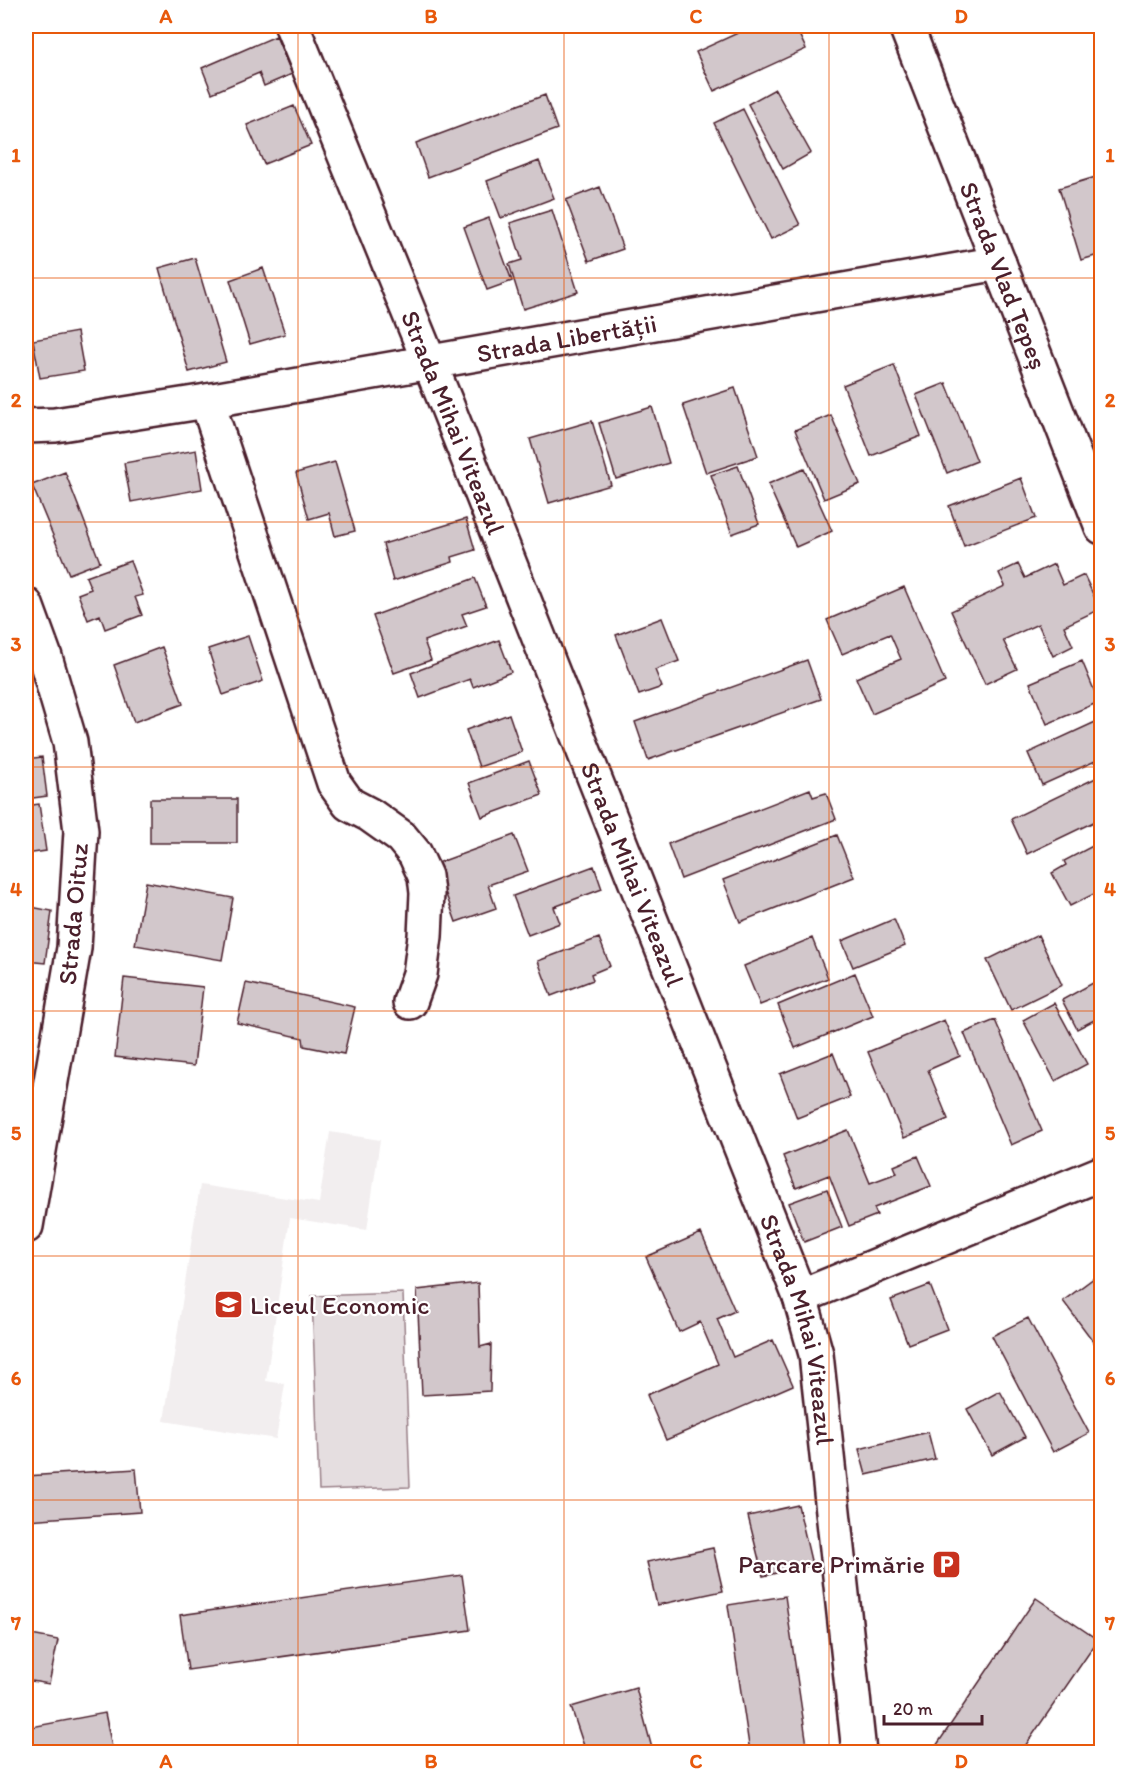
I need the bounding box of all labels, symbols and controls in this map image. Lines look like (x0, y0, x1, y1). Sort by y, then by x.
text: A (159, 4, 173, 28)
text: B (425, 4, 438, 28)
text: C (690, 4, 703, 28)
text: D (954, 4, 968, 28)
text: 1 (11, 143, 21, 167)
text: 1 (1105, 143, 1115, 167)
street label: Strada Vlad Țepeș (953, 177, 1055, 374)
street label: Strada Mihai Viteazul (394, 306, 512, 539)
street label: Strada Libertății (474, 307, 659, 370)
text: 2 (11, 388, 22, 412)
text: 2 (1105, 388, 1116, 412)
text: 3 (11, 632, 22, 656)
text: 3 (1105, 632, 1116, 656)
street label: Strada Mihai Viteazul (574, 757, 691, 991)
street label: Strada Oituz (51, 842, 95, 986)
text: 4 (10, 877, 22, 901)
text: 4 (1104, 877, 1116, 901)
text: 5 (11, 1121, 22, 1145)
text: 5 (1105, 1121, 1116, 1145)
street label: Strada Mihai Viteazul (753, 1209, 842, 1446)
school or university icon: Liceul Economic (213, 1289, 245, 1321)
place label: Liceul Economic (250, 1289, 429, 1321)
text: 6 (11, 1366, 22, 1390)
text: 6 (1105, 1366, 1116, 1390)
place label: Parcare Primărie (738, 1548, 925, 1580)
parking icon: Parcare Primărie (930, 1548, 962, 1580)
text: 7 (10, 1611, 21, 1635)
text: 7 (1104, 1611, 1115, 1635)
scale bar (884, 1688, 982, 1726)
text: 20 m (893, 1698, 933, 1720)
text: A (159, 1749, 173, 1773)
text: B (425, 1749, 438, 1773)
text: C (690, 1749, 703, 1773)
text: D (954, 1749, 968, 1773)

